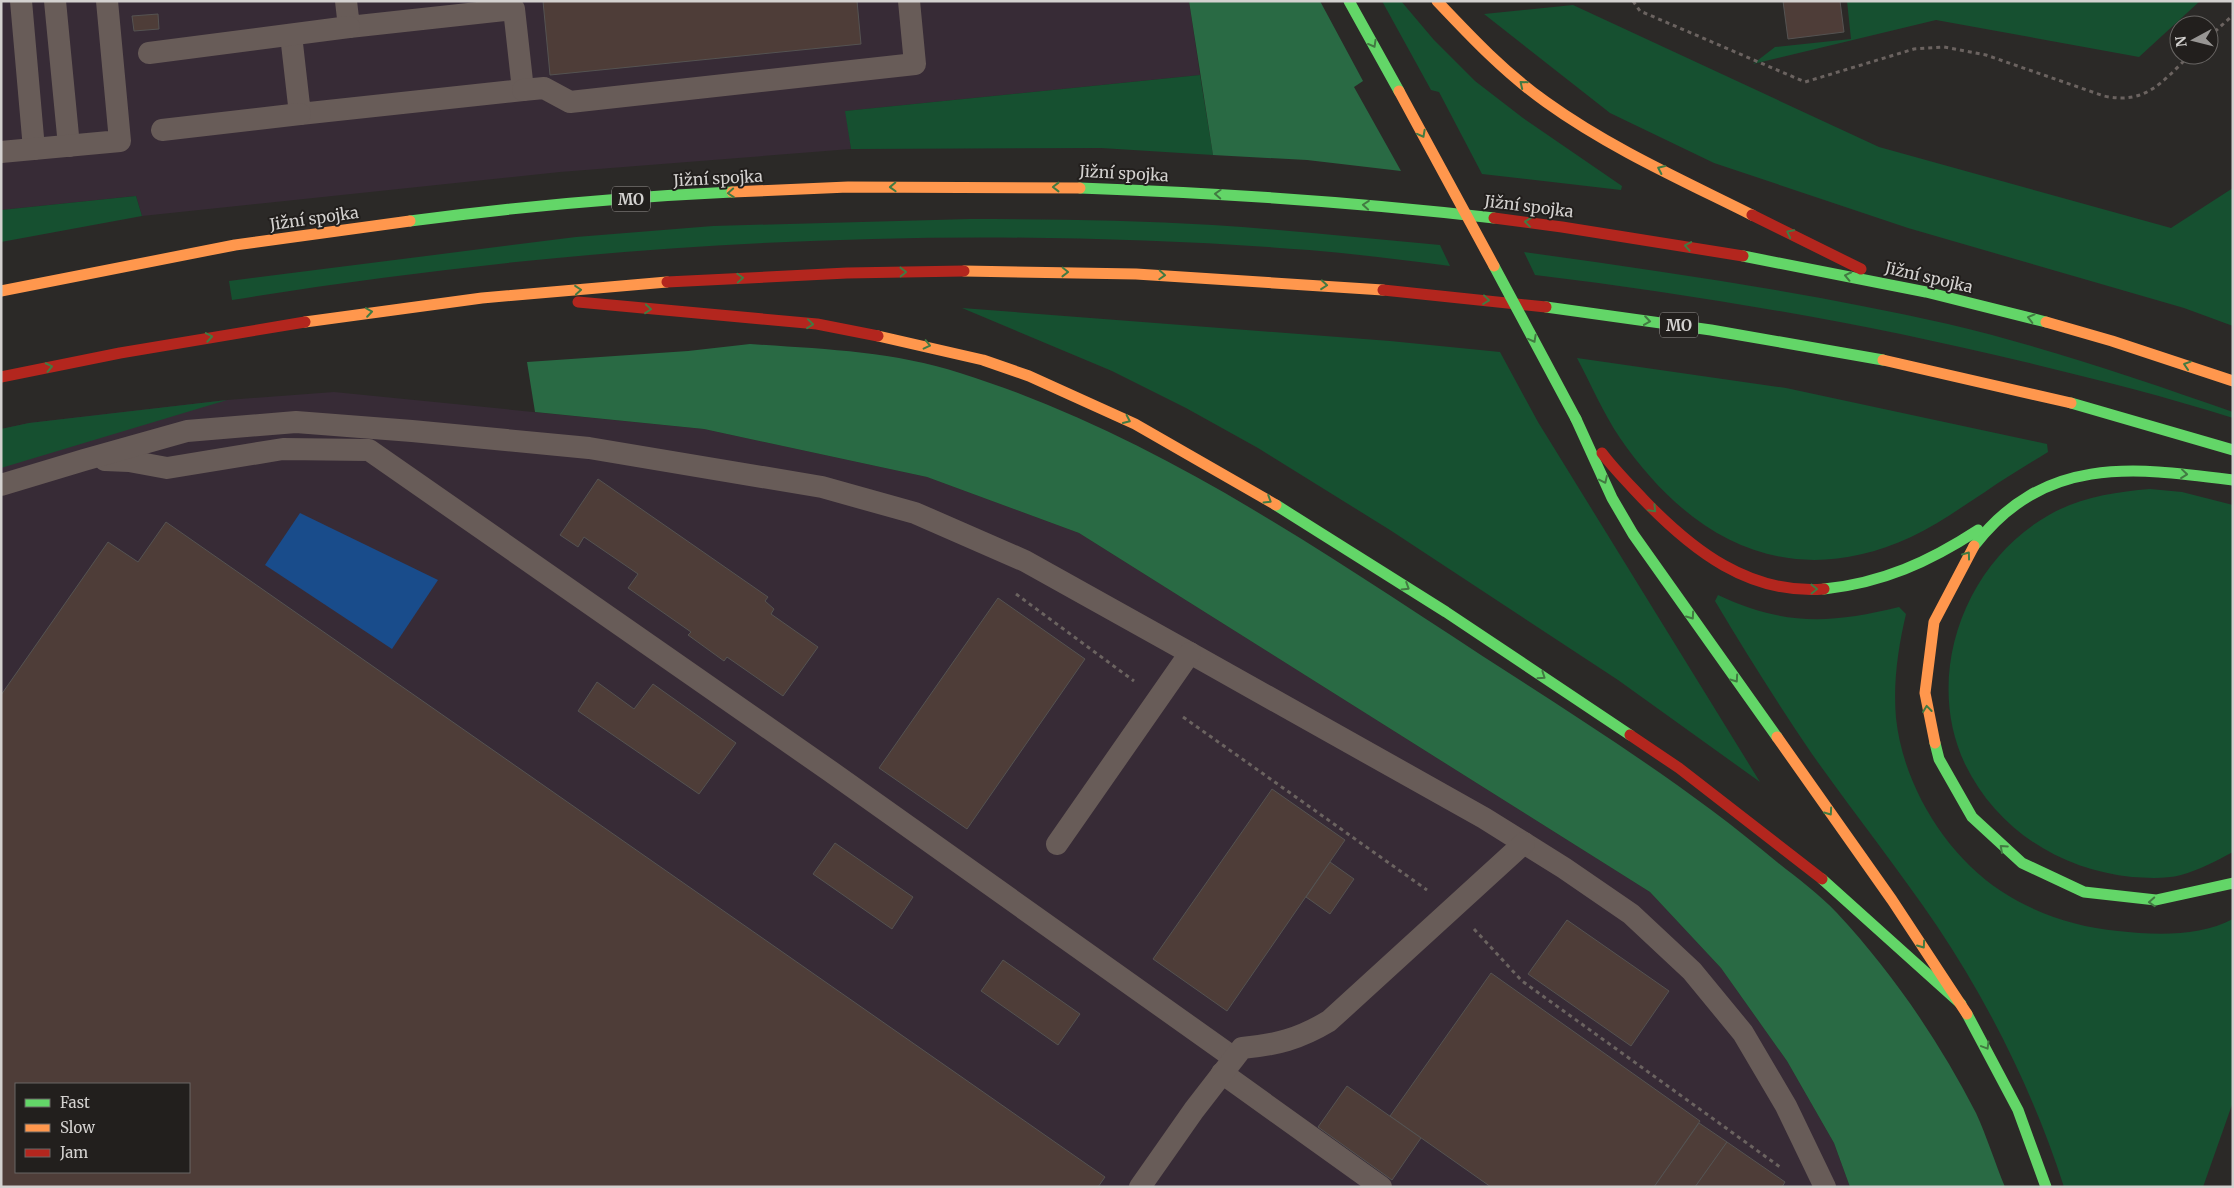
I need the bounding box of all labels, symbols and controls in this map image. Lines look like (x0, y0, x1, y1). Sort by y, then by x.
north arrow (2169, 15, 2219, 65)
text: N (2171, 35, 2191, 48)
one-way arrow (1366, 38, 1376, 47)
one-way arrow (1520, 81, 1529, 89)
one-way arrow (1416, 129, 1426, 138)
street label: Jižní spojka (1078, 161, 1170, 185)
one-way arrow (1657, 165, 1666, 175)
street label: Jižní spojka (672, 166, 764, 190)
one-way arrow (889, 182, 897, 192)
one-way arrow (1052, 182, 1060, 192)
road number: MO (612, 186, 650, 212)
one-way arrow (727, 188, 735, 199)
one-way arrow (1214, 189, 1222, 200)
street label: Jižní spojka (1482, 190, 1575, 221)
one-way arrow (1362, 199, 1370, 210)
street label: Jižní spojka (267, 202, 360, 234)
one-way arrow (1523, 217, 1531, 228)
one-way arrow (1786, 229, 1795, 239)
one-way arrow (1684, 241, 1693, 251)
street label: Jižní spojka (1882, 257, 1975, 297)
one-way arrow (899, 267, 907, 277)
one-way arrow (1062, 267, 1069, 277)
one-way arrow (1158, 270, 1166, 281)
one-way arrow (736, 272, 744, 283)
one-way arrow (1844, 272, 1852, 282)
one-way arrow (1321, 279, 1329, 290)
one-way arrow (574, 285, 582, 296)
one-way arrow (1482, 294, 1490, 305)
one-way arrow (644, 303, 652, 314)
one-way arrow (365, 308, 374, 318)
road number: MO (1660, 312, 1698, 338)
one-way arrow (2027, 314, 2036, 324)
one-way arrow (1644, 315, 1652, 326)
one-way arrow (806, 318, 814, 329)
one-way arrow (204, 332, 213, 343)
one-way arrow (1527, 333, 1537, 342)
one-way arrow (922, 339, 931, 350)
one-way arrow (2183, 360, 2191, 370)
one-way arrow (44, 362, 53, 373)
one-way arrow (1122, 414, 1131, 425)
one-way arrow (2180, 468, 2188, 479)
one-way arrow (1598, 474, 1608, 483)
one-way arrow (1263, 494, 1272, 504)
one-way arrow (1647, 504, 1656, 513)
one-way arrow (1961, 551, 1970, 561)
one-way arrow (1400, 580, 1409, 590)
one-way arrow (1811, 584, 1819, 594)
one-way arrow (1686, 610, 1694, 619)
one-way arrow (1536, 670, 1545, 679)
one-way arrow (1729, 673, 1738, 683)
one-way arrow (1923, 704, 1933, 713)
one-way arrow (1823, 806, 1832, 816)
one-way arrow (1999, 845, 2008, 854)
one-way arrow (2147, 896, 2155, 907)
one-way arrow (1916, 939, 1925, 949)
one-way arrow (1980, 1041, 1990, 1050)
legend (15, 1083, 190, 1173)
text: Fast (60, 1093, 90, 1112)
text: Slow (60, 1118, 95, 1137)
text: Jam (59, 1143, 88, 1162)

